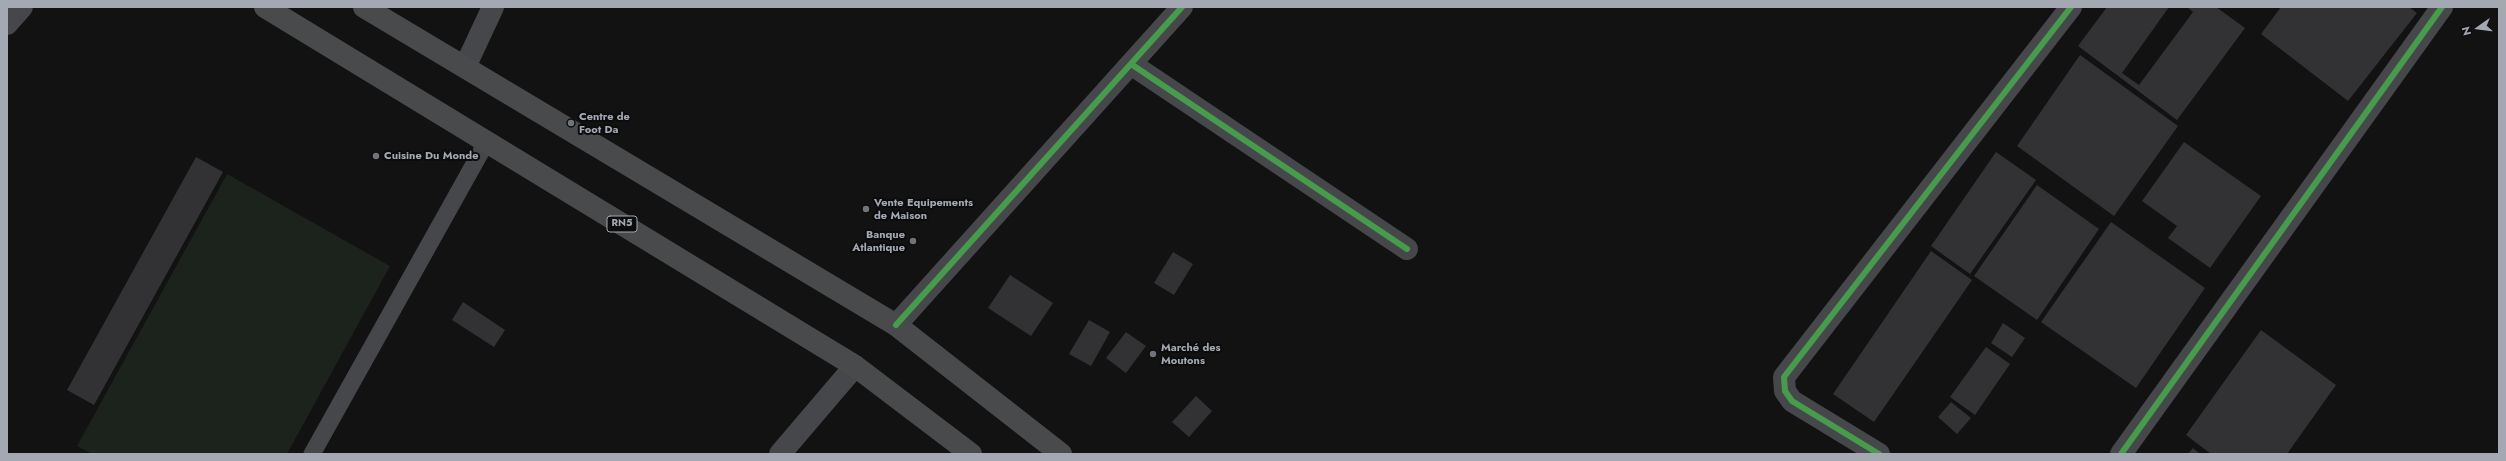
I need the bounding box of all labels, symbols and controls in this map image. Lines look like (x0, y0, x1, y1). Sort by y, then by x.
north arrow (2458, 8, 2498, 48)
text: N (2458, 25, 2475, 37)
place label: Centre de Foot Da (579, 110, 630, 136)
marker: Centre de Foot Da (566, 118, 576, 128)
place label: Cuisine Du Monde (384, 149, 478, 163)
marker: Cuisine Du Monde (371, 151, 381, 161)
place label: Vente Equipements de Maison (874, 196, 973, 222)
marker: Vente Equipements de Maison (861, 204, 871, 214)
road number: RN5 (607, 216, 637, 232)
place label: Banque Atlantique (852, 228, 905, 254)
marker: Banque Atlantique (908, 236, 918, 246)
place label: Marché des Moutons (1161, 341, 1220, 367)
marker: Marché des Moutons (1148, 349, 1158, 359)

